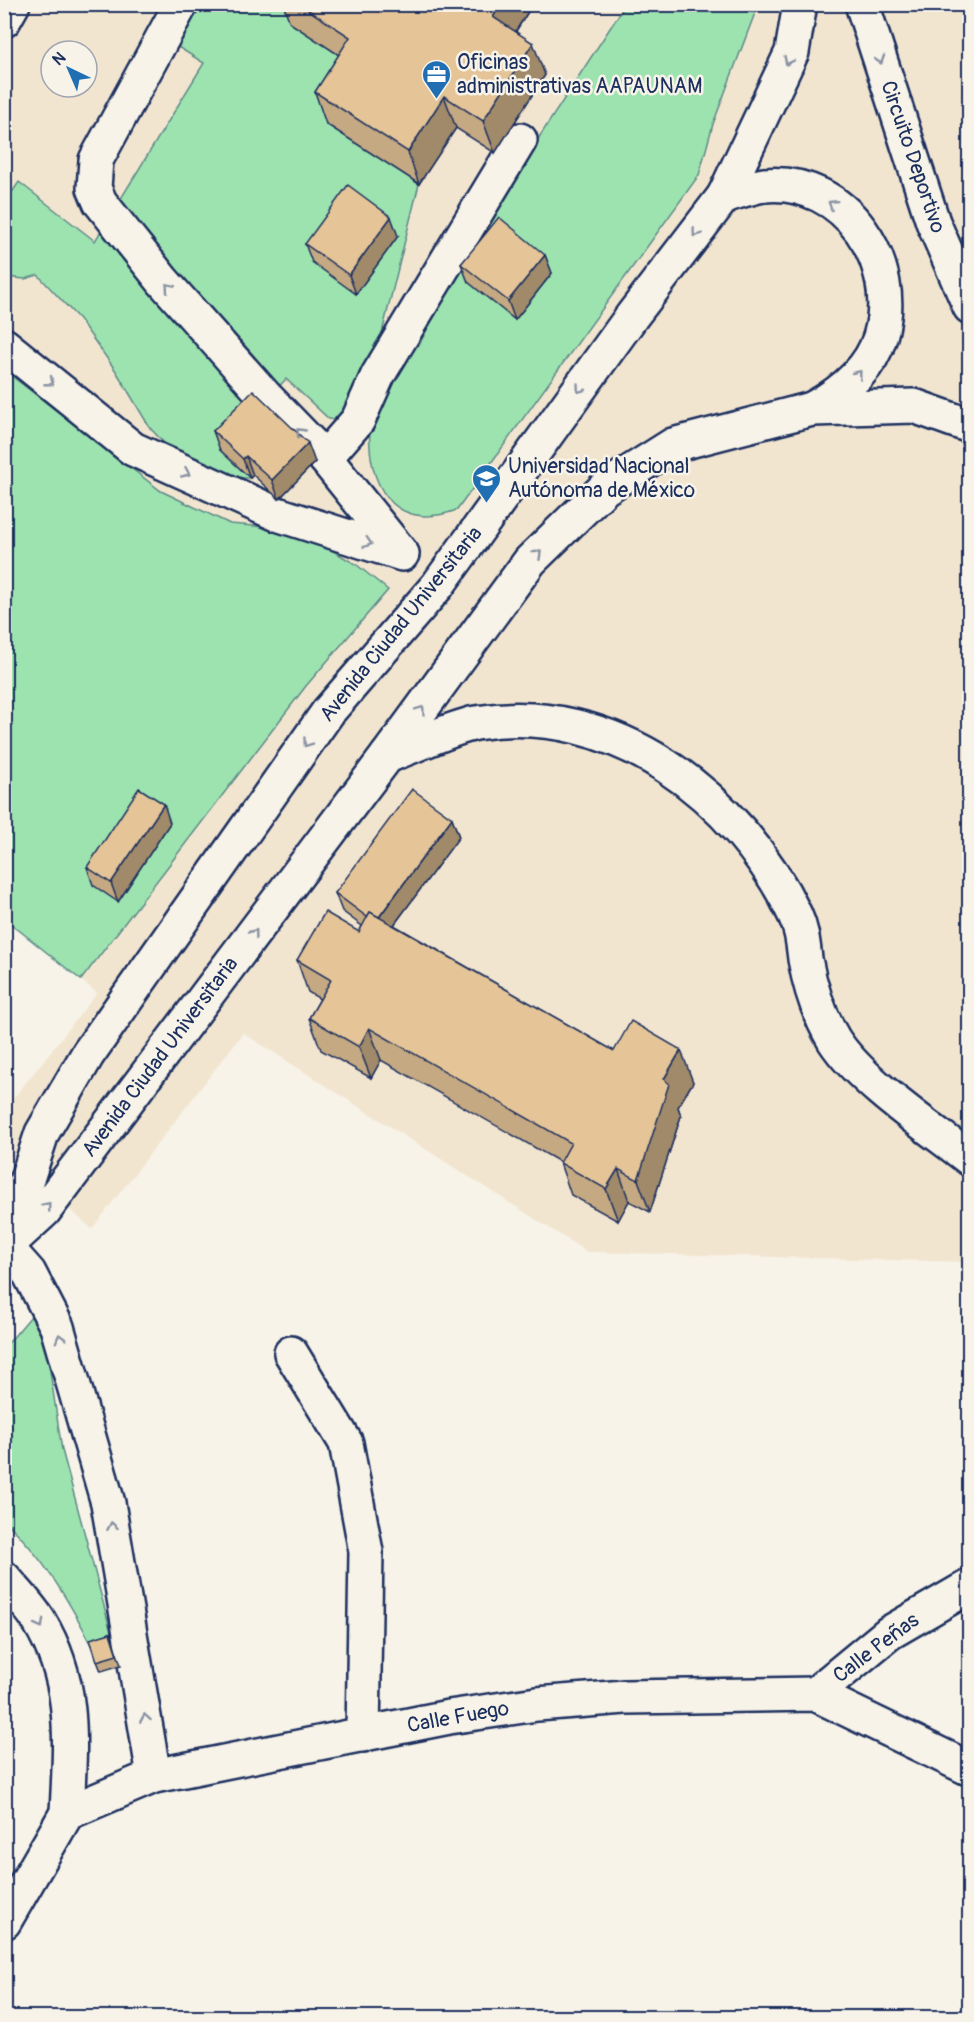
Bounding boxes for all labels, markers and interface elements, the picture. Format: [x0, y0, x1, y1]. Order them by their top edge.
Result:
north arrow [39, 39, 99, 99]
text: N [48, 48, 70, 70]
place label: Oficinas administrativas AAPAUNAM [457, 49, 702, 100]
one-way arrow [873, 54, 886, 65]
one-way arrow [783, 55, 795, 66]
office icon: Oficinas administrativas AAPAUNAM [420, 58, 452, 100]
street label: Circuito Deportivo [874, 77, 952, 237]
one-way arrow [828, 200, 838, 212]
one-way arrow [693, 226, 704, 237]
one-way arrow [165, 283, 176, 294]
one-way arrow [851, 369, 862, 380]
one-way arrow [43, 375, 54, 386]
one-way arrow [576, 382, 587, 393]
one-way arrow [296, 428, 307, 439]
place label: Universidad Nacional Autónoma de México [508, 453, 695, 504]
school or university icon: Universidad Nacional Autónoma de México [471, 462, 503, 504]
one-way arrow [180, 466, 191, 478]
street label: Avenida Ciudad Universitaria [314, 521, 488, 727]
one-way arrow [362, 536, 373, 548]
one-way arrow [530, 550, 541, 561]
one-way arrow [414, 705, 425, 716]
one-way arrow [303, 736, 314, 747]
one-way arrow [246, 929, 257, 940]
street label: Avenida Ciudad Universitaria [76, 951, 244, 1163]
one-way arrow [40, 1202, 51, 1213]
one-way arrow [55, 1333, 68, 1343]
one-way arrow [106, 1521, 118, 1530]
street label: Calle Peñas [828, 1607, 925, 1689]
one-way arrow [33, 1618, 44, 1629]
street label: Calle Fuego [405, 1695, 511, 1739]
one-way arrow [139, 1713, 151, 1723]

